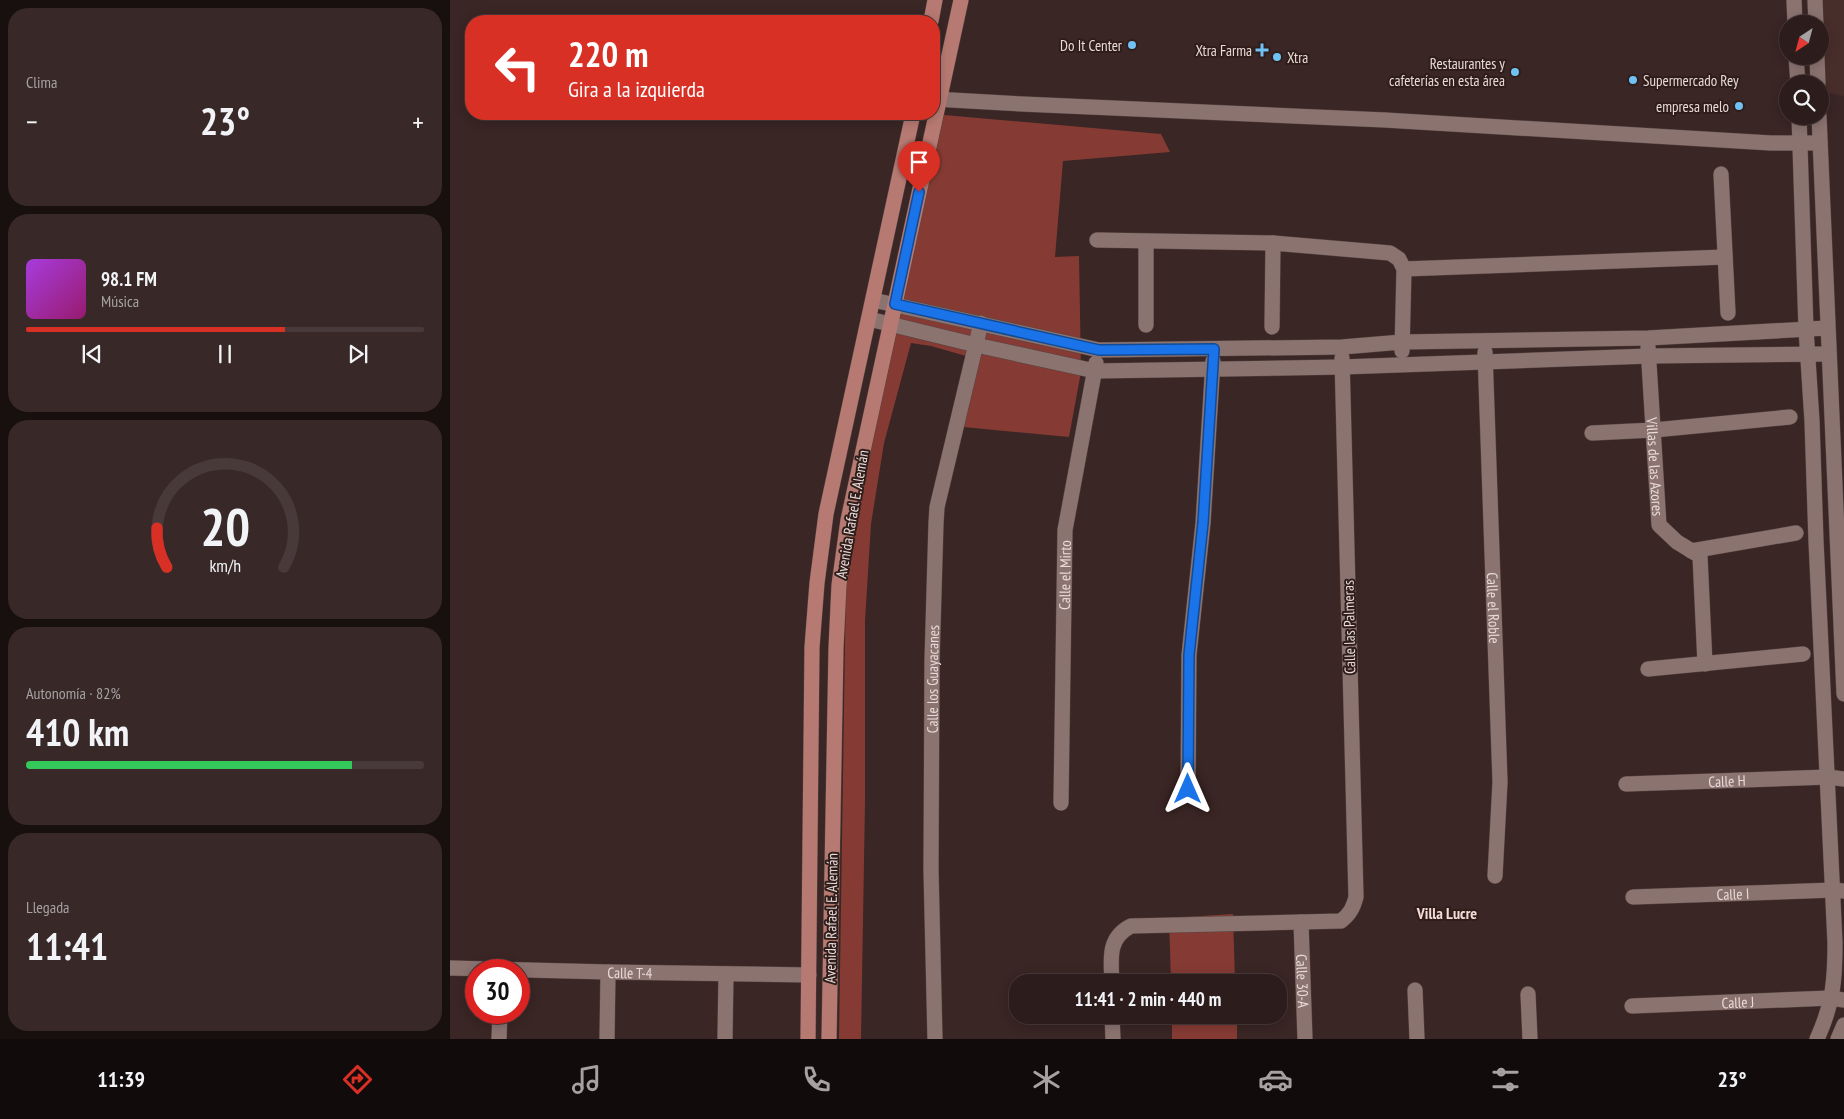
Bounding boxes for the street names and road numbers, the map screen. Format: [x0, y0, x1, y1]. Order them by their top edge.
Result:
street label: Villas de las Azores [1643, 416, 1668, 517]
street label: Avenida Rafael E. Alemán [831, 448, 873, 580]
street label: Calle el Mirto [1054, 540, 1074, 610]
street label: Calle el Roble [1483, 572, 1505, 644]
street label: Calle las Palmeras [1339, 580, 1359, 674]
street label: Calle los Guayacanes [922, 625, 943, 733]
street label: Calle H [1708, 770, 1746, 791]
street label: Avenida Rafael E. Alemán [820, 853, 842, 983]
street label: Calle I [1716, 883, 1750, 904]
street label: Calle 30-A [1293, 954, 1313, 1009]
street label: Calle T-4 [607, 962, 653, 982]
street label: Calle J [1721, 992, 1755, 1012]

